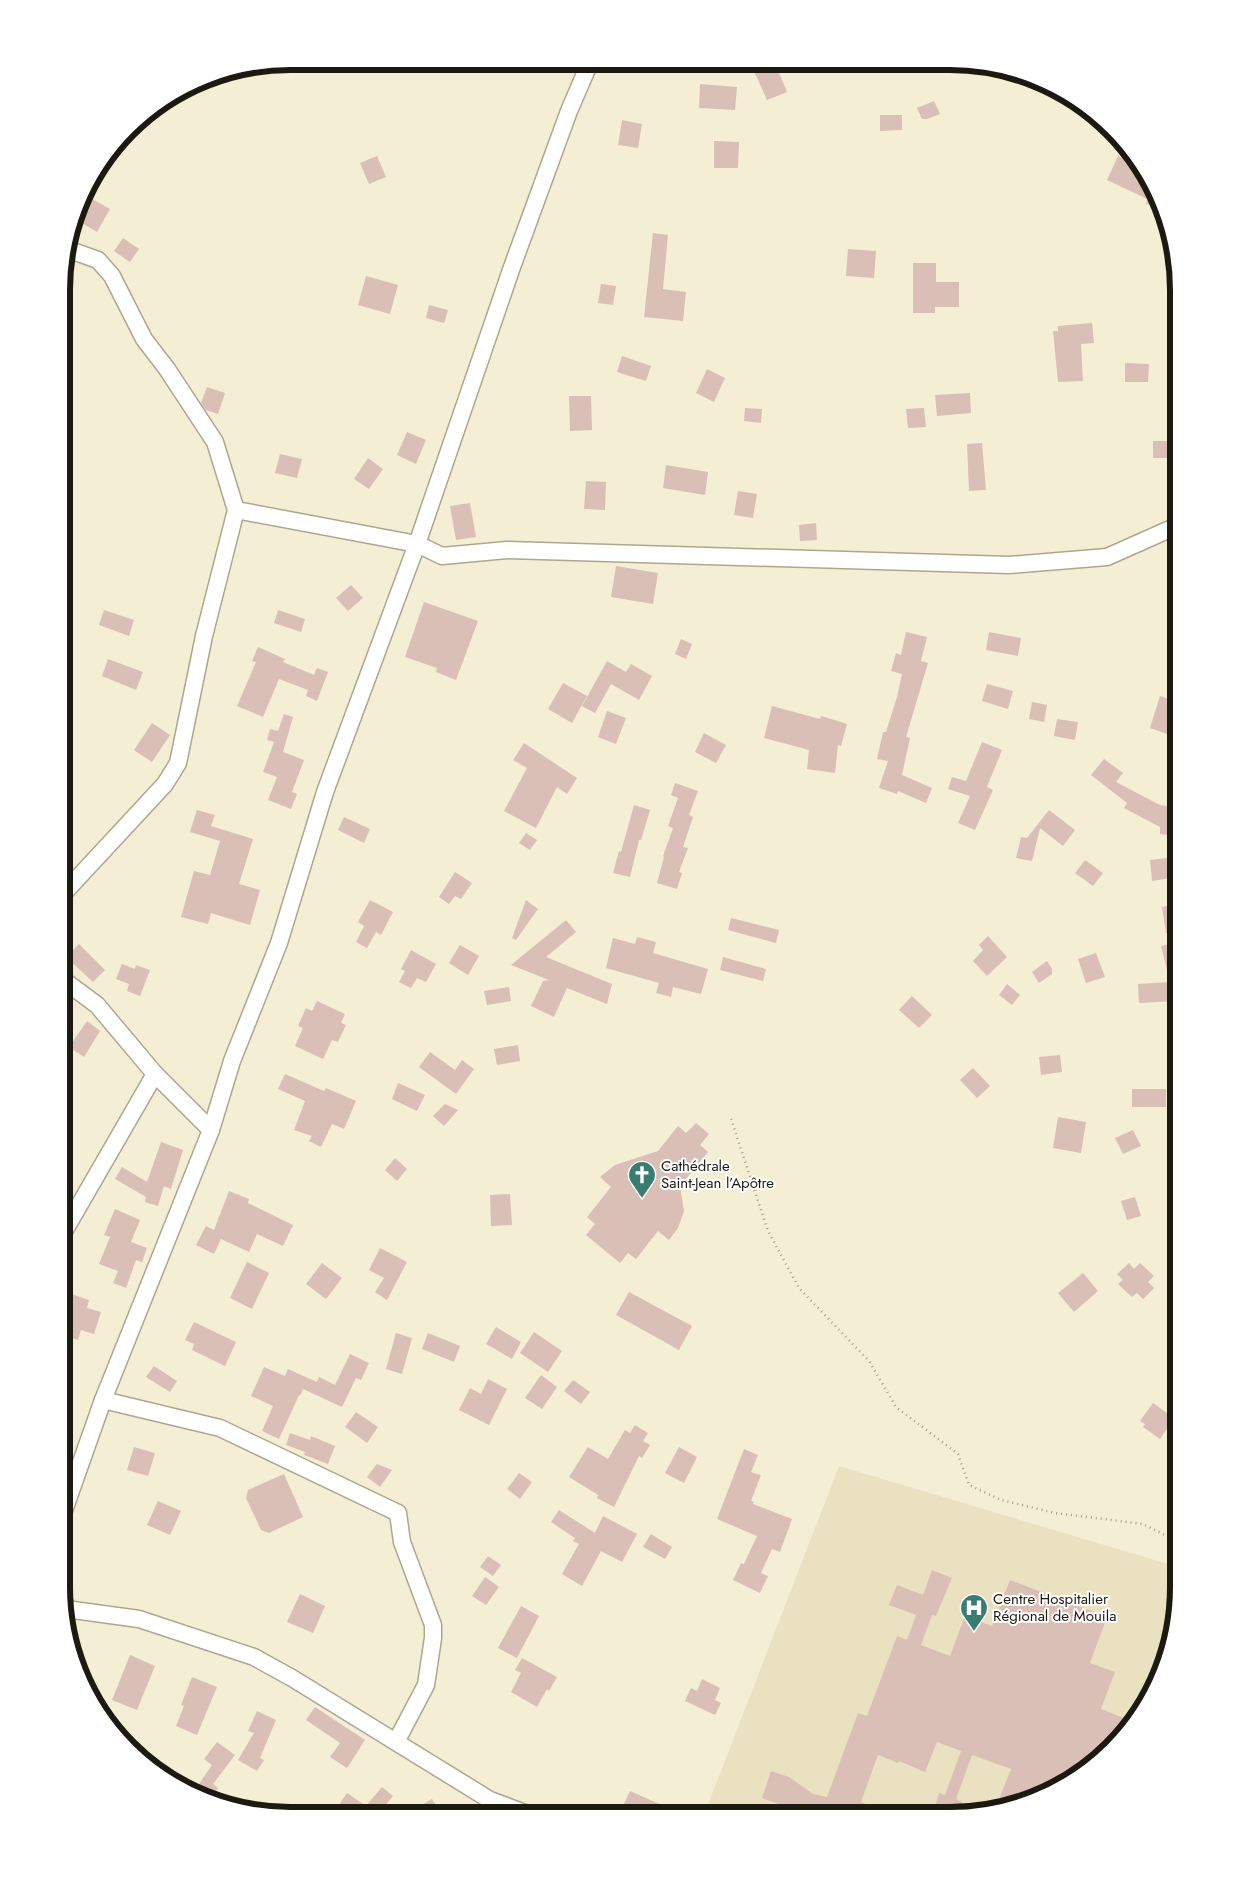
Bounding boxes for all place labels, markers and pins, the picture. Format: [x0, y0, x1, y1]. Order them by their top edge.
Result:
place label: Cathédrale Saint-Jean l’Apôtre [661, 1155, 774, 1194]
church icon: Cathédrale Saint-Jean l’Apôtre [627, 1160, 657, 1199]
place label: Centre Hospitalier Régional de Mouila [993, 1588, 1116, 1627]
hospital icon: Centre Hospitalier Régional de Mouila [959, 1593, 989, 1632]

